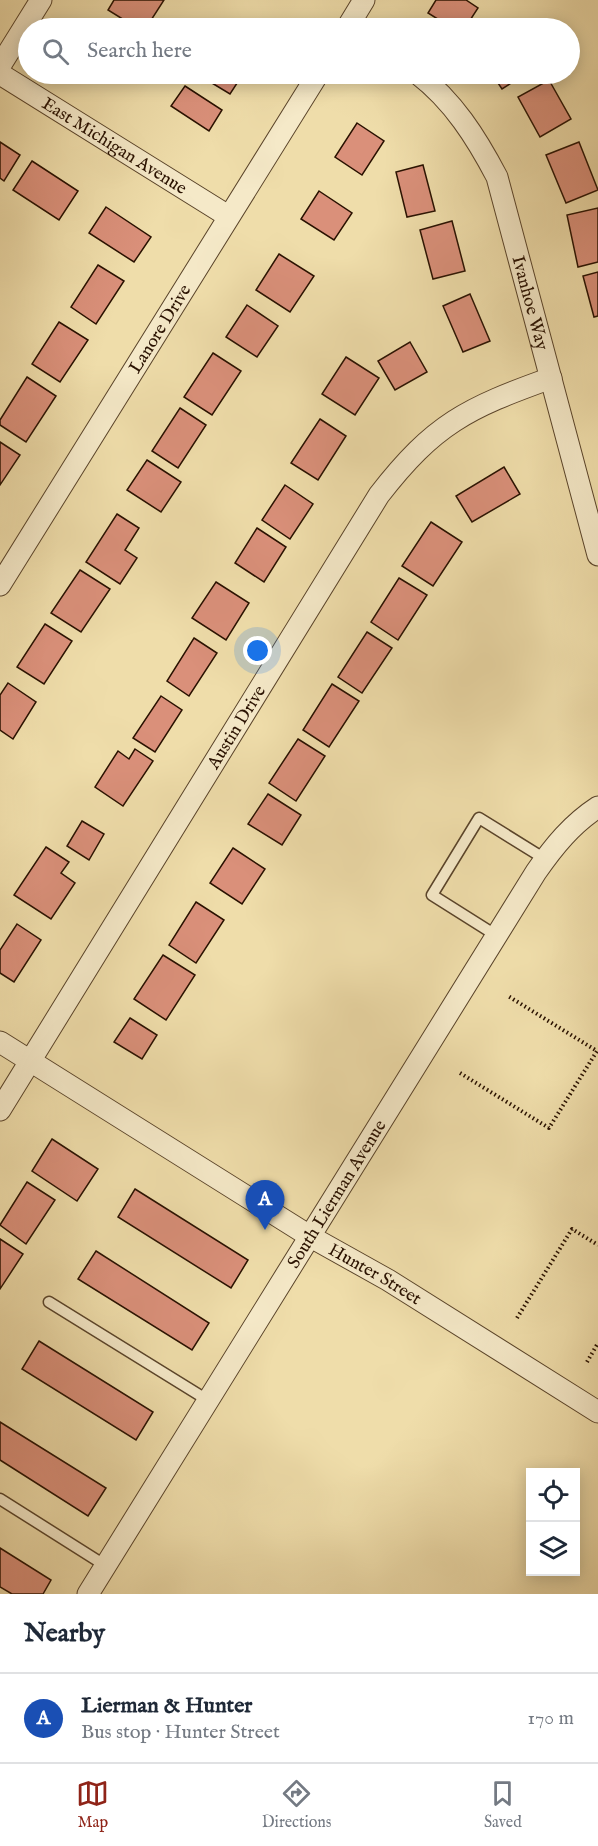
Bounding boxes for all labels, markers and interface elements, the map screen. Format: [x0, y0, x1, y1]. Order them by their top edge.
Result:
search box [18, 18, 580, 84]
icon: search [39, 35, 72, 68]
text: Search here [87, 37, 192, 65]
street label: East Michigan Avenue [37, 93, 191, 200]
street label: Ivanhoe Way [506, 254, 553, 353]
street label: Lanore Drive [124, 281, 197, 378]
your location [243, 636, 272, 665]
street label: Austin Drive [202, 681, 272, 775]
street label: South Lierman Avenue [283, 1116, 392, 1273]
pin: A [246, 1180, 284, 1230]
street label: Hunter Street [324, 1239, 425, 1311]
map controls [526, 1468, 580, 1576]
button: locate [526, 1468, 580, 1522]
button: layers [526, 1522, 580, 1576]
text: Nearby [24, 1617, 105, 1650]
text: Lierman & Hunter [81, 1692, 252, 1720]
text: A [37, 1706, 50, 1731]
text: 170 m [528, 1706, 574, 1731]
text: Bus stop · Hunter Street [81, 1720, 280, 1745]
tab: Map [76, 1777, 109, 1833]
tab: Directions [262, 1777, 331, 1833]
tab: Saved [484, 1777, 522, 1833]

